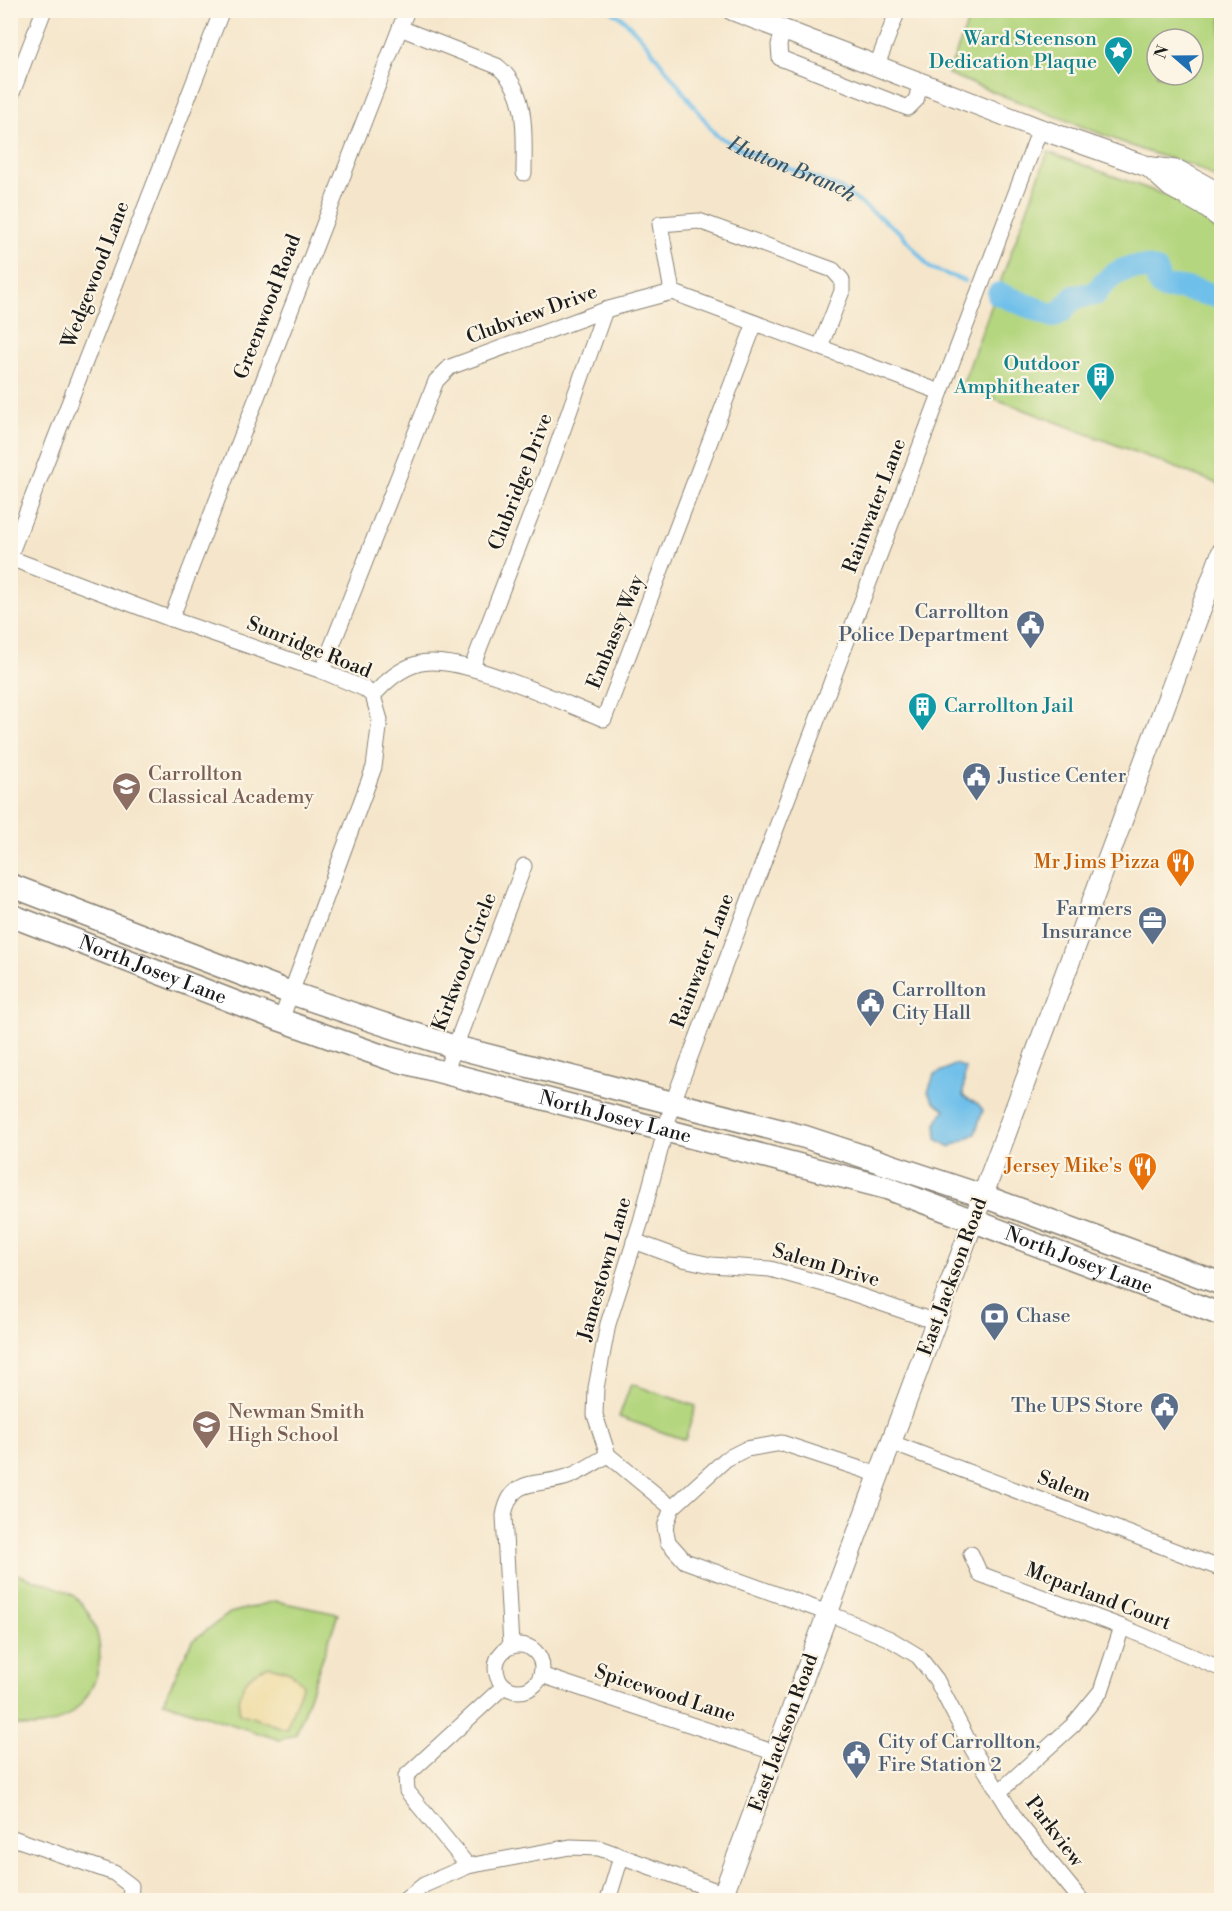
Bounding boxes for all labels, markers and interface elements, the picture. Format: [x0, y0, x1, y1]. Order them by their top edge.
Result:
place label: Ward Steenson Dedication Plaque [929, 27, 1097, 75]
north arrow [1145, 27, 1205, 87]
place icon: Ward Steenson Dedication Plaque [1102, 34, 1134, 76]
text: N [1150, 43, 1174, 62]
water label: Hutton Branch [722, 131, 861, 208]
street label: Wedgewood Lane [56, 198, 136, 353]
street label: Greenwood Road [229, 230, 307, 383]
street label: Clubview Drive [463, 280, 601, 350]
place label: Outdoor Amphitheater [953, 352, 1080, 400]
building icon: Outdoor Amphitheater [1085, 360, 1117, 402]
street label: Clubridge Drive [483, 410, 559, 554]
street label: Rainwater Lane [838, 435, 912, 577]
street label: Embassy Way [582, 571, 650, 693]
place label: Carrollton Police Department [838, 600, 1009, 648]
public building icon: Carrollton Police Department [1014, 608, 1046, 650]
street label: Sunridge Road [243, 612, 376, 685]
building icon: Carrollton Jail [907, 690, 939, 732]
place label: Carrollton Jail [944, 694, 1074, 719]
public building icon: Justice Center [961, 760, 993, 802]
place label: Carrollton Classical Academy [148, 762, 314, 810]
place label: Justice Center [997, 764, 1127, 789]
school or university icon: Carrollton Classical Academy [111, 770, 143, 812]
restaurant icon: Mr Jims Pizza [1165, 846, 1197, 888]
place label: Mr Jims Pizza [1034, 850, 1161, 875]
street label: Kirkwood Circle [427, 889, 503, 1035]
street label: Rainwater Lane [666, 890, 740, 1032]
place label: Farmers Insurance [1042, 897, 1132, 945]
office icon: Farmers Insurance [1137, 904, 1169, 946]
street label: North Josey Lane [75, 930, 230, 1010]
place label: Carrollton City Hall [892, 978, 986, 1026]
public building icon: Carrollton City Hall [855, 986, 887, 1028]
street label: North Josey Lane [536, 1085, 694, 1149]
restaurant icon: Jersey Mike's [1127, 1150, 1159, 1192]
place label: Jersey Mike's [1003, 1154, 1122, 1179]
street label: Jamestown Lane [572, 1194, 637, 1345]
street label: East Jackson Road [913, 1194, 993, 1359]
street label: North Josey Lane [1001, 1221, 1156, 1300]
street label: Salem Drive [770, 1239, 882, 1293]
bank icon: Chase [979, 1300, 1011, 1342]
place label: Chase [1016, 1304, 1071, 1329]
public building icon: The UPS Store [1148, 1390, 1180, 1432]
place label: The UPS Store [1011, 1394, 1143, 1419]
place label: Newman Smith High School [228, 1400, 365, 1448]
school or university icon: Newman Smith High School [191, 1408, 223, 1450]
street label: Salem [1034, 1465, 1095, 1509]
street label: Mcparland Court [1022, 1558, 1174, 1636]
street label: East Jackson Road [744, 1650, 824, 1815]
street label: Spicewood Lane [591, 1659, 739, 1729]
place label: City of Carrollton, Fire Station 2 [878, 1730, 1040, 1778]
public building icon: City of Carrollton, Fire Station 2 [841, 1738, 873, 1780]
street label: Parkview [1019, 1792, 1089, 1873]

